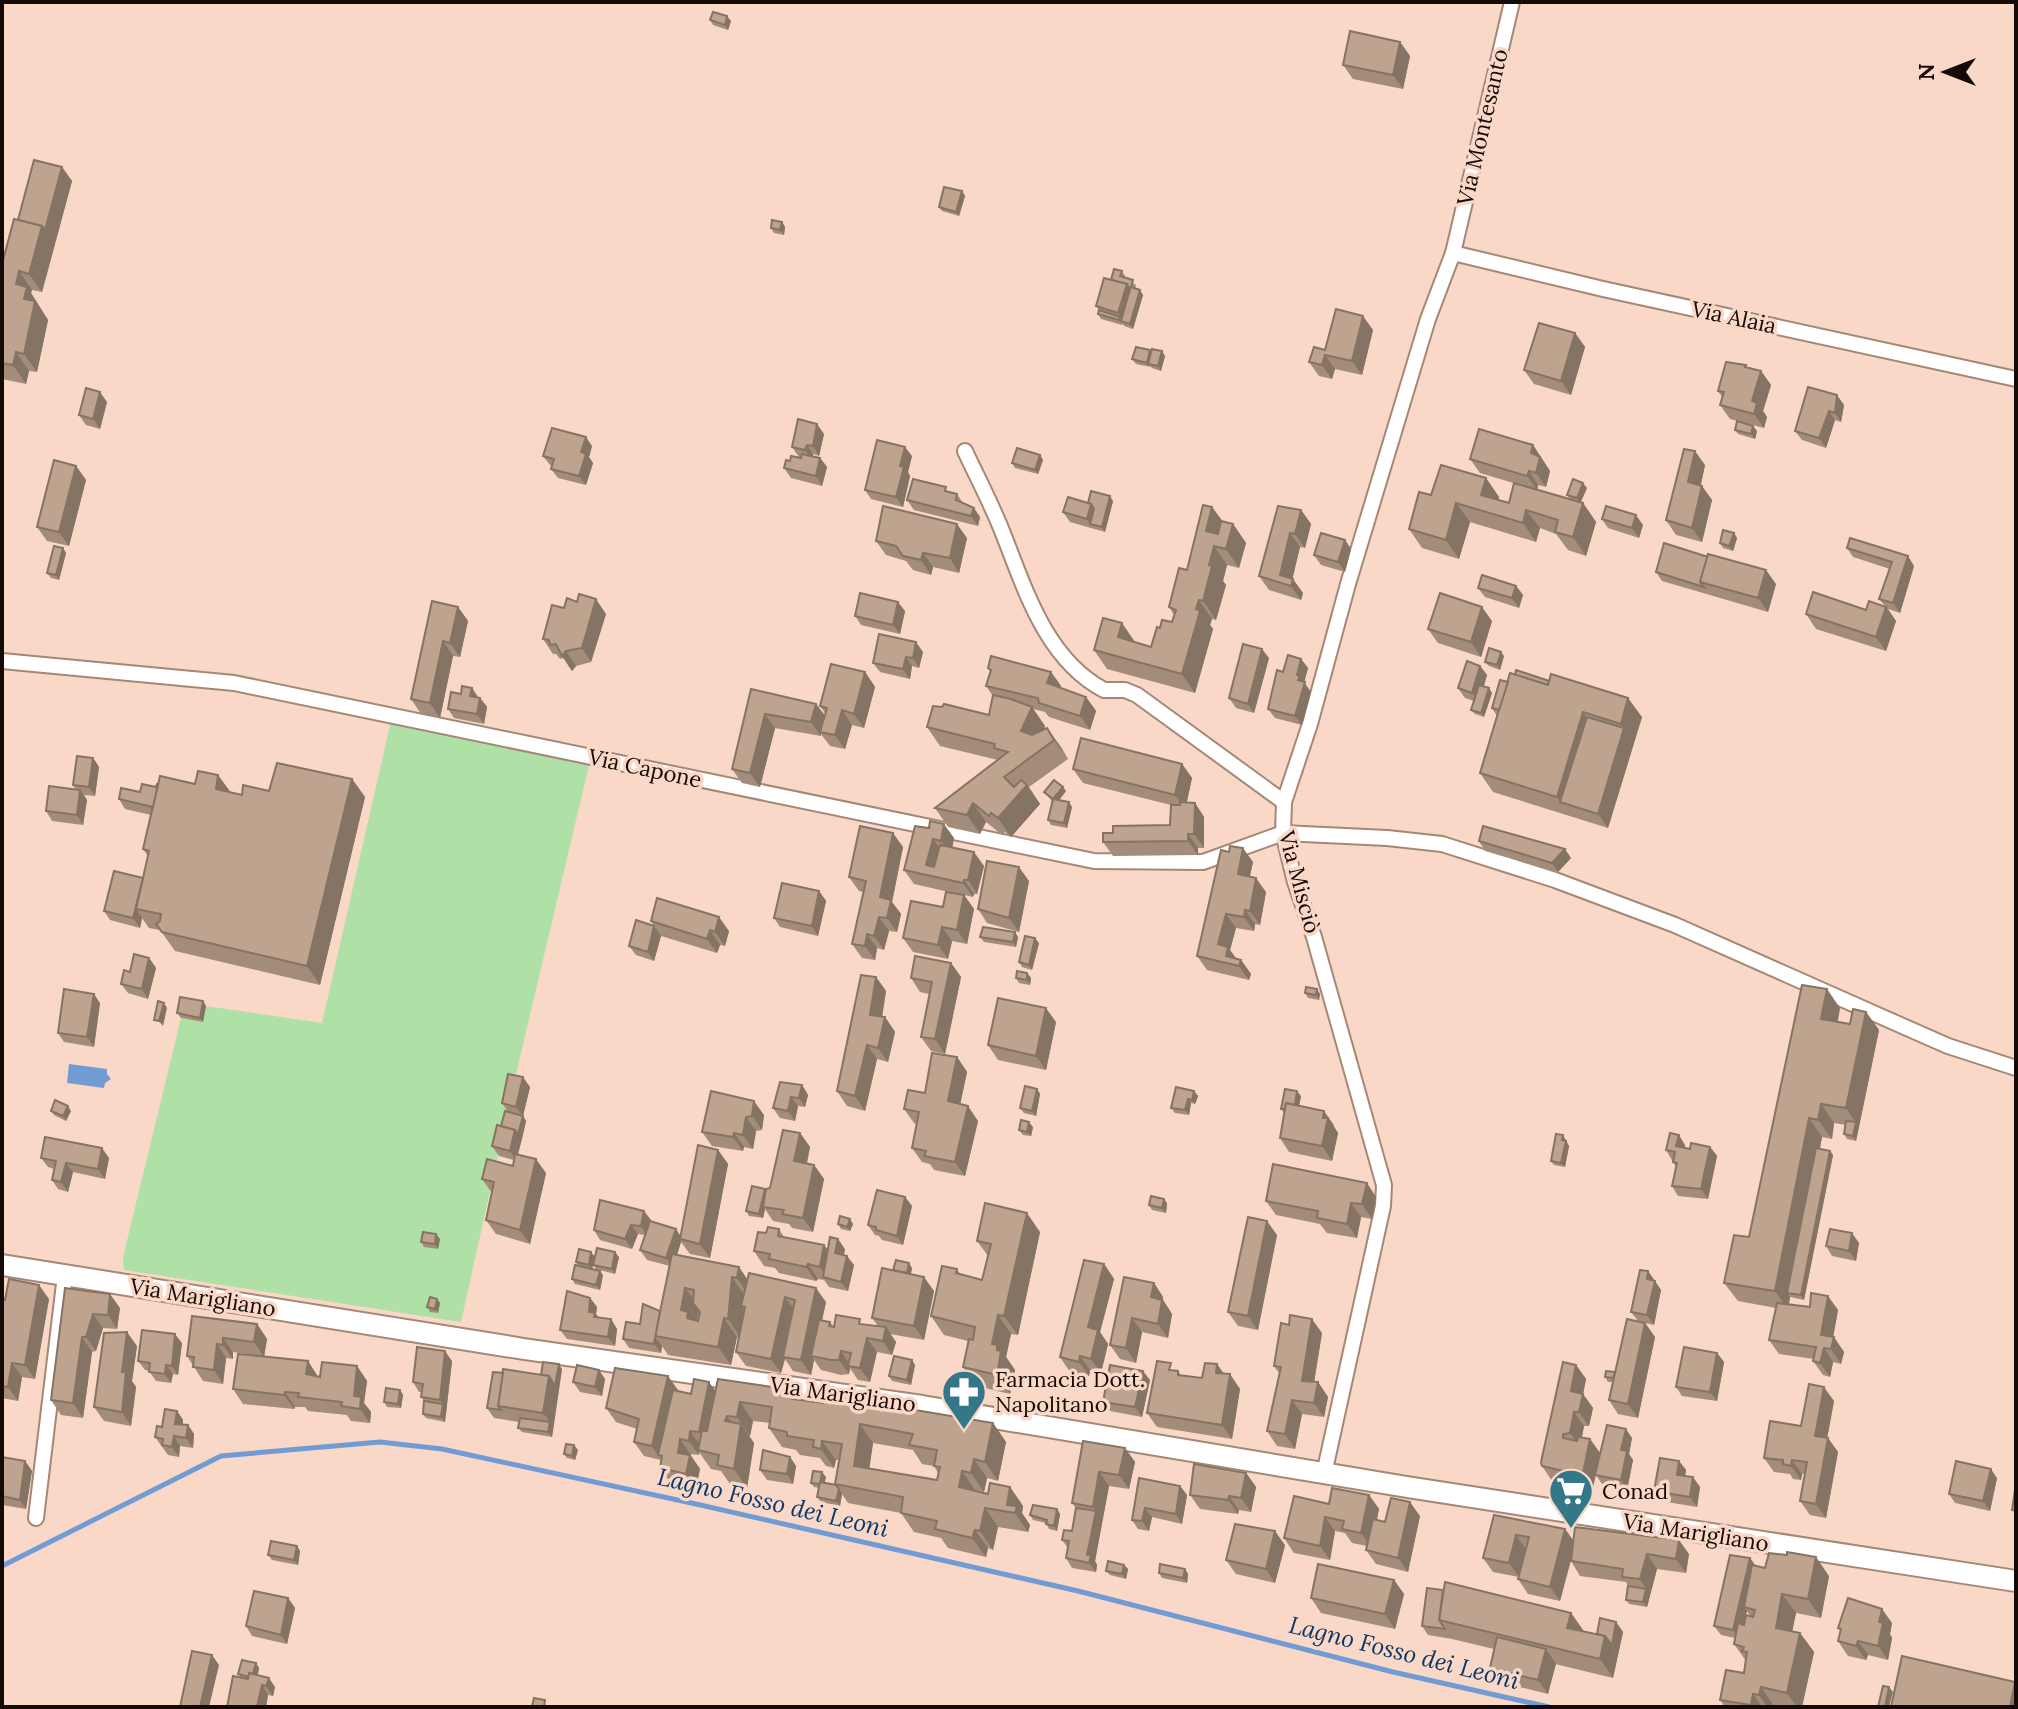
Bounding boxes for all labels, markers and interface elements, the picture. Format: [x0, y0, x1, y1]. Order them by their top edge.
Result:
north arrow [1906, 32, 1986, 112]
street label: Via Montesanto [1450, 46, 1514, 209]
text: N [1912, 63, 1940, 81]
street label: Via Alaia [1688, 294, 1779, 340]
street label: Via Capone [585, 742, 704, 794]
street label: Via Misciò [1273, 827, 1327, 936]
street label: Via Marigliano [127, 1272, 278, 1322]
place label: Farmacia Dott. Napolitano [995, 1365, 1145, 1418]
pharmacy icon: Farmacia Dott. Napolitano [940, 1368, 988, 1431]
street label: Via Marigliano [767, 1370, 918, 1418]
water label: Lagno Fosso dei Leoni [654, 1461, 892, 1544]
supermarket icon: Conad [1547, 1467, 1595, 1530]
place label: Conad [1602, 1477, 1668, 1505]
street label: Via Marigliano [1620, 1507, 1771, 1557]
water label: Lagno Fosso dei Leoni [1286, 1609, 1523, 1696]

